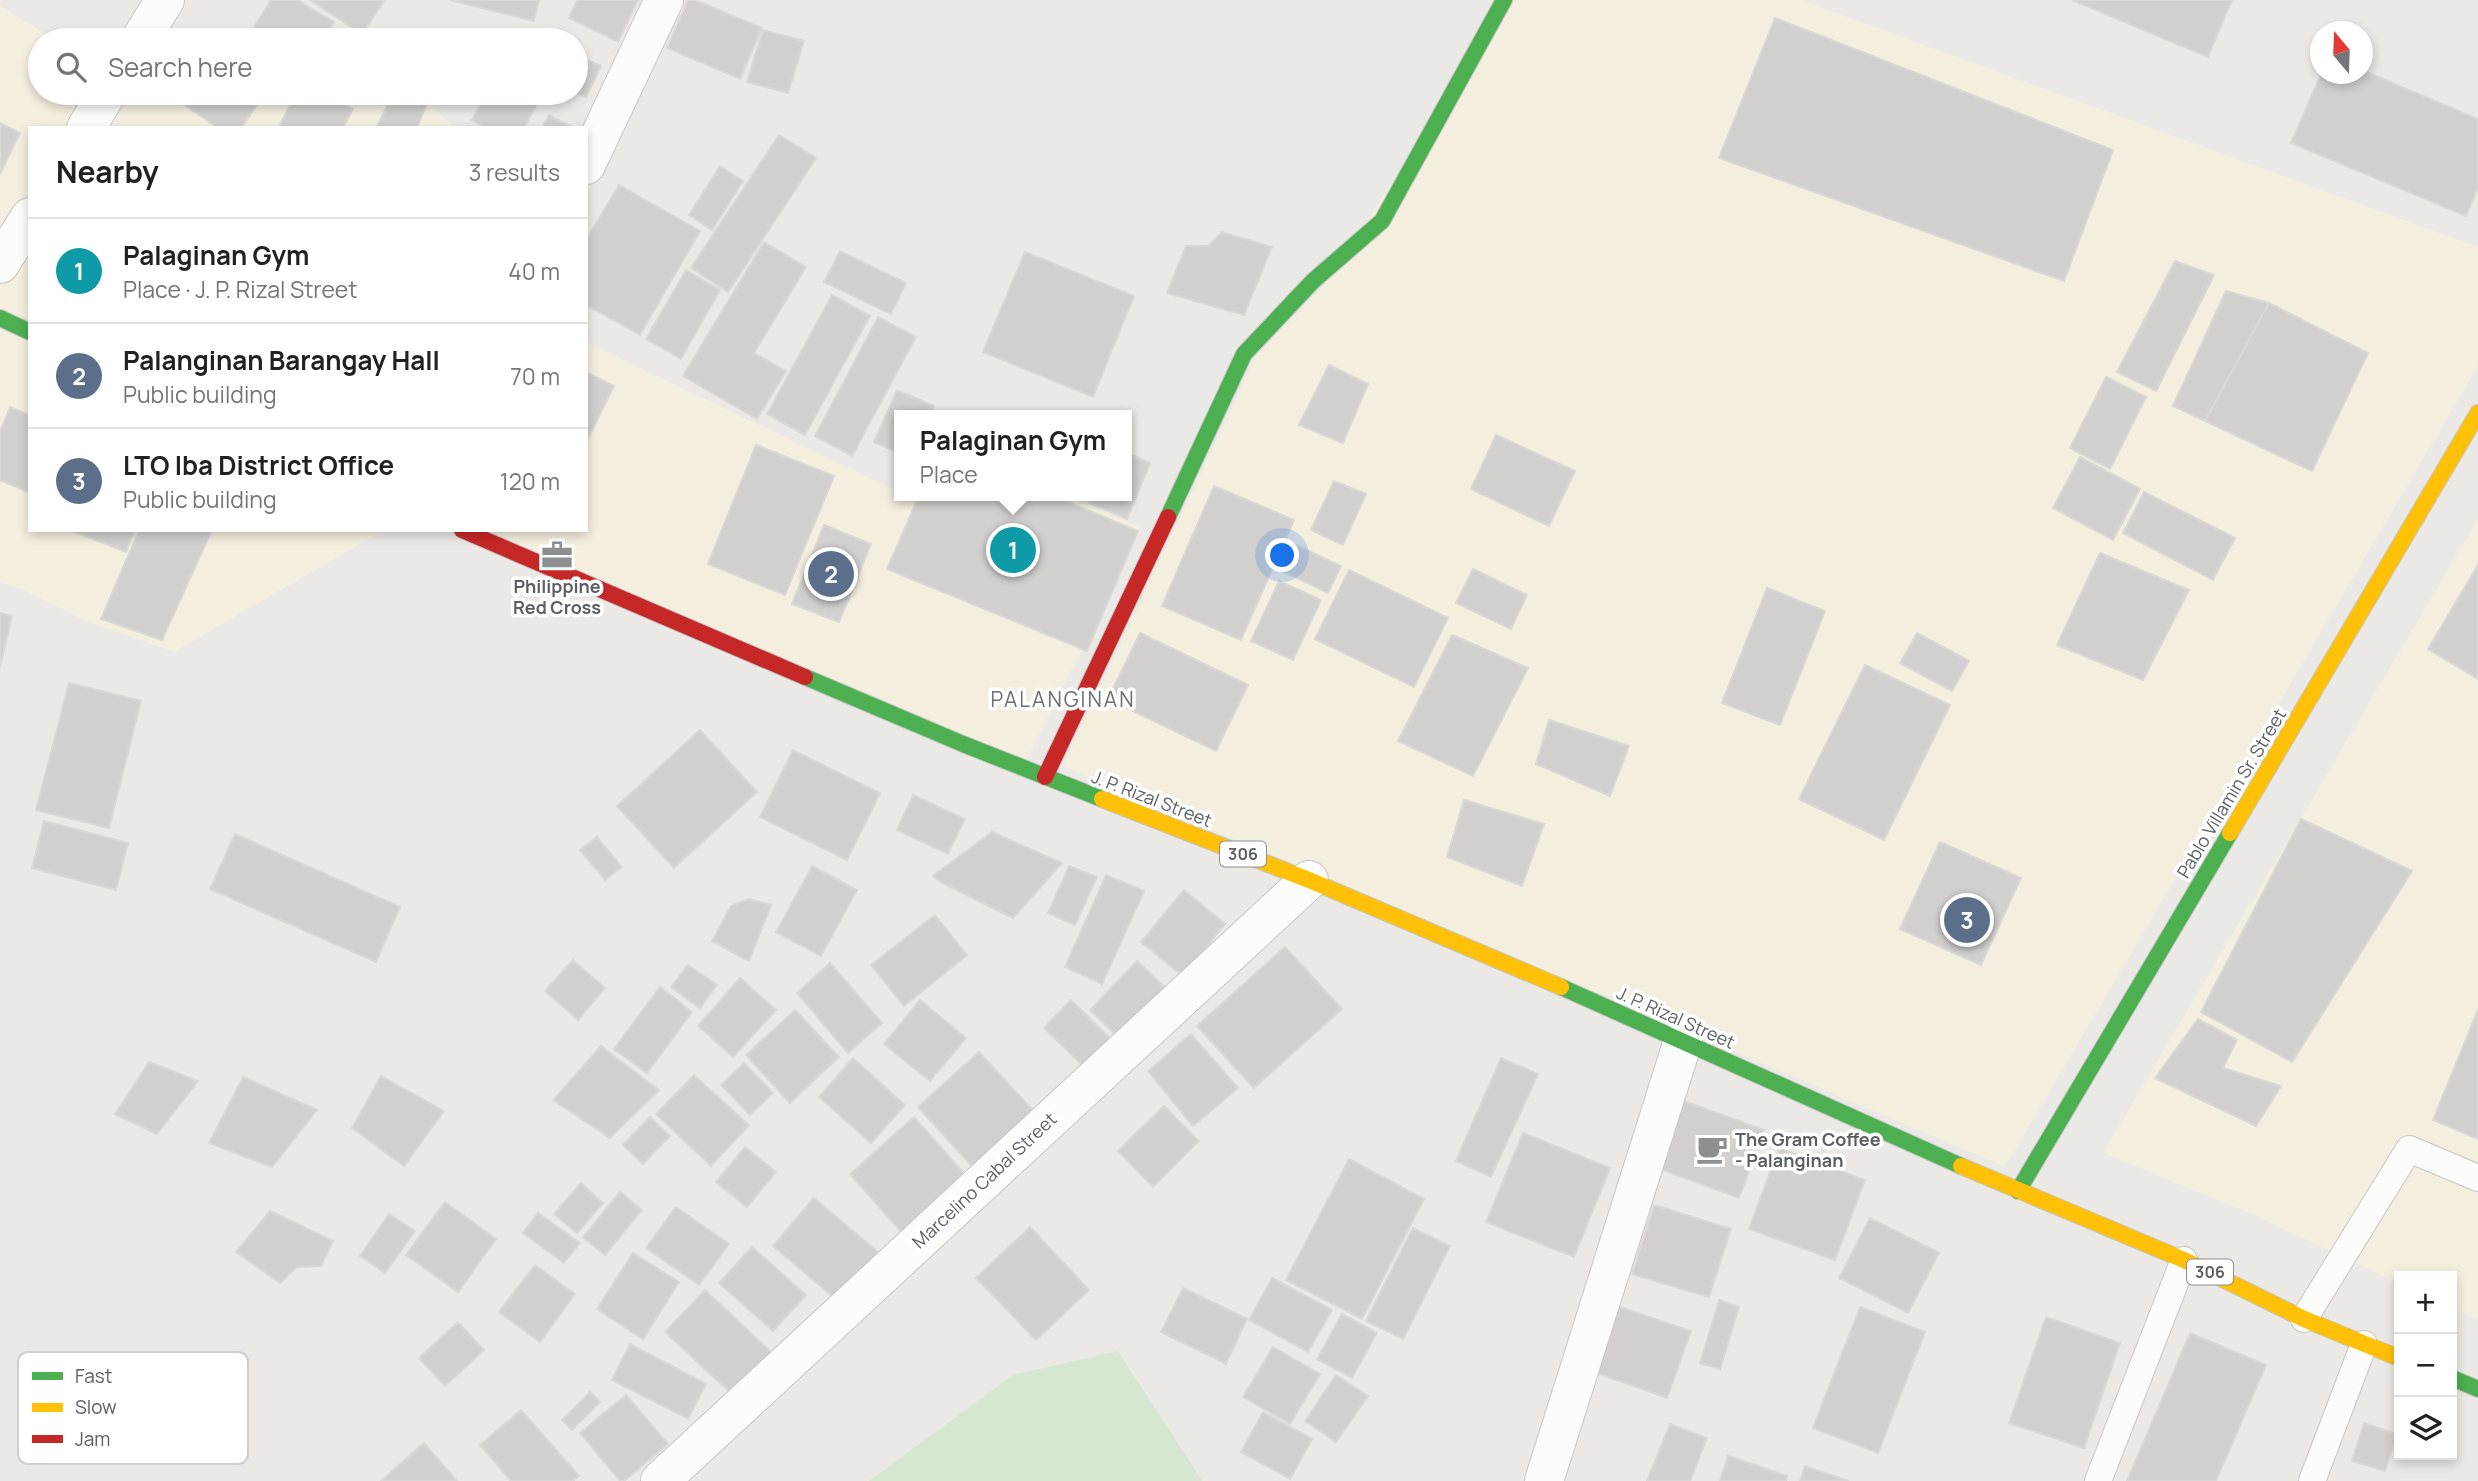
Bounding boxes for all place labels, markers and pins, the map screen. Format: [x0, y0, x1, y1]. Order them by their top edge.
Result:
pin: 1 [990, 524, 1036, 576]
office icon: Philippine Red Cross [540, 538, 574, 572]
pin: 2 [808, 548, 854, 600]
place label: Philippine Red Cross [513, 574, 601, 619]
pin: 3 [1944, 894, 1990, 946]
place label: The Gram Coffee - Palanginan [1735, 1127, 1881, 1172]
cafe icon: The Gram Coffee - Palanginan [1695, 1132, 1729, 1166]

